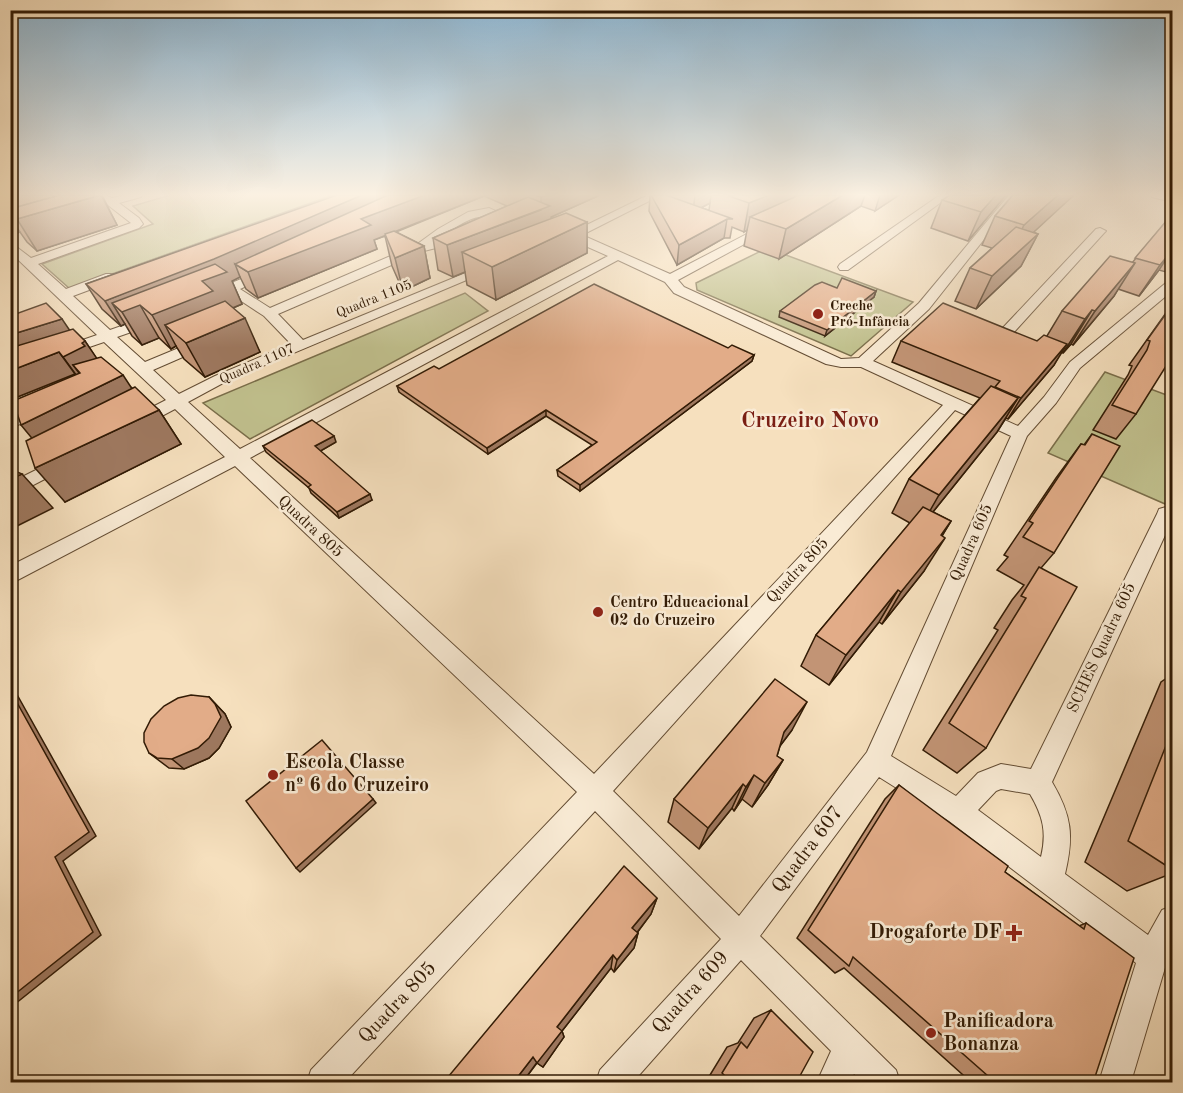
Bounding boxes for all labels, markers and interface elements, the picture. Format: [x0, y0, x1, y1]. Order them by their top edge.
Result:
street label: Quadra 1105 [334, 277, 414, 321]
place label: Creche Pró-Infância [830, 299, 910, 329]
marker: Creche Pró-Infância [811, 307, 825, 321]
street label: Quadra 1107 [217, 341, 297, 387]
district label: Cruzeiro Novo [741, 410, 879, 432]
street label: Quadra 805 [274, 493, 346, 561]
street label: Quadra 605 [948, 502, 996, 584]
street label: Quadra 805 [764, 535, 832, 607]
street label: SCHES Quadra 605 [1065, 581, 1139, 715]
place label: Centro Educacional 02 do Cruzeiro [610, 595, 749, 629]
marker: Centro Educacional 02 do Cruzeiro [591, 605, 605, 619]
place label: Escola Classe nº 6 do Cruzeiro [285, 753, 429, 796]
marker: Escola Classe nº 6 do Cruzeiro [266, 768, 280, 782]
street label: Quadra 607 [769, 803, 847, 897]
place label: Drogaforte DF [869, 923, 1002, 943]
marker: Drogaforte DF [1007, 926, 1021, 940]
street label: Quadra 609 [649, 948, 733, 1038]
street label: Quadra 805 [355, 958, 441, 1048]
place label: Panificadora Bonanza [943, 1012, 1054, 1055]
marker: Panificadora Bonanza [924, 1026, 938, 1040]

